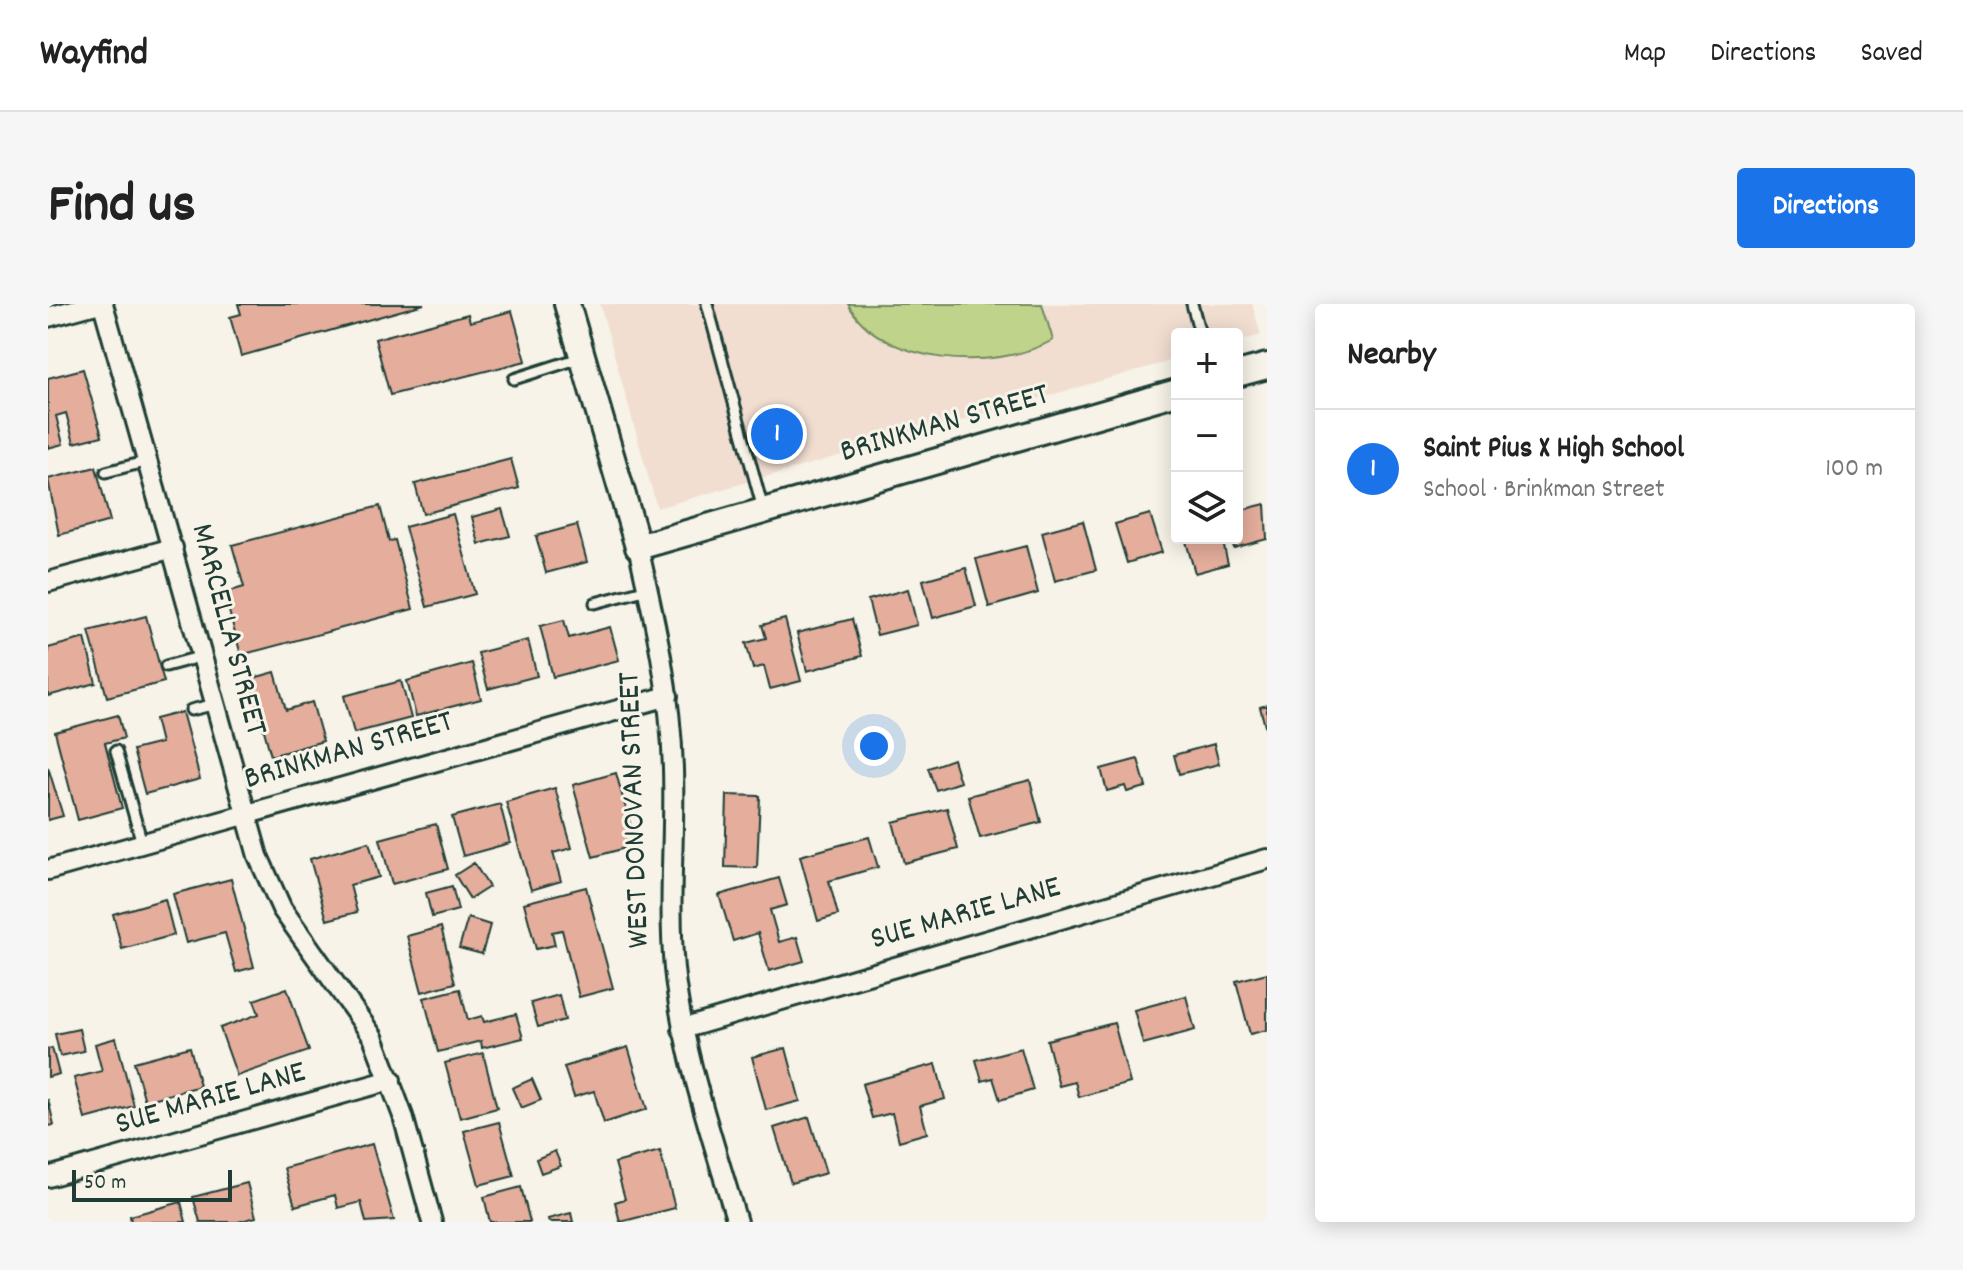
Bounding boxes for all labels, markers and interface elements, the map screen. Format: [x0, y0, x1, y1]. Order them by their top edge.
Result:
text: Wayfind [40, 28, 148, 83]
text: Map [1624, 35, 1666, 75]
text: Directions [1710, 35, 1816, 75]
text: Saved [1860, 35, 1923, 75]
text: Find us [48, 168, 196, 248]
button: Directions [1737, 168, 1915, 248]
map controls [1171, 328, 1243, 544]
button: + [1171, 328, 1243, 400]
text: Nearby [1347, 332, 1436, 381]
street label: BRINKMAN STREET [835, 373, 1055, 477]
button: − [1171, 400, 1243, 472]
pin: 1 [751, 404, 803, 464]
text: Saint Pius X High School [1423, 429, 1684, 472]
text: 1 [1370, 451, 1376, 488]
text: 100 m [1825, 451, 1883, 488]
button: layers [1171, 472, 1243, 544]
text: School · Brinkman Street [1423, 472, 1665, 509]
street label: MARCELLA STREET [177, 519, 277, 741]
street label: WEST DONOVAN STREET [608, 671, 664, 949]
street label: BRINKMAN STREET [239, 700, 459, 804]
your location [854, 726, 894, 766]
street label: SUE MARIE LANE [866, 866, 1067, 964]
street label: SUE MARIE LANE [111, 1051, 312, 1149]
scale bar [72, 1166, 232, 1202]
text: 50 m [84, 1168, 126, 1199]

